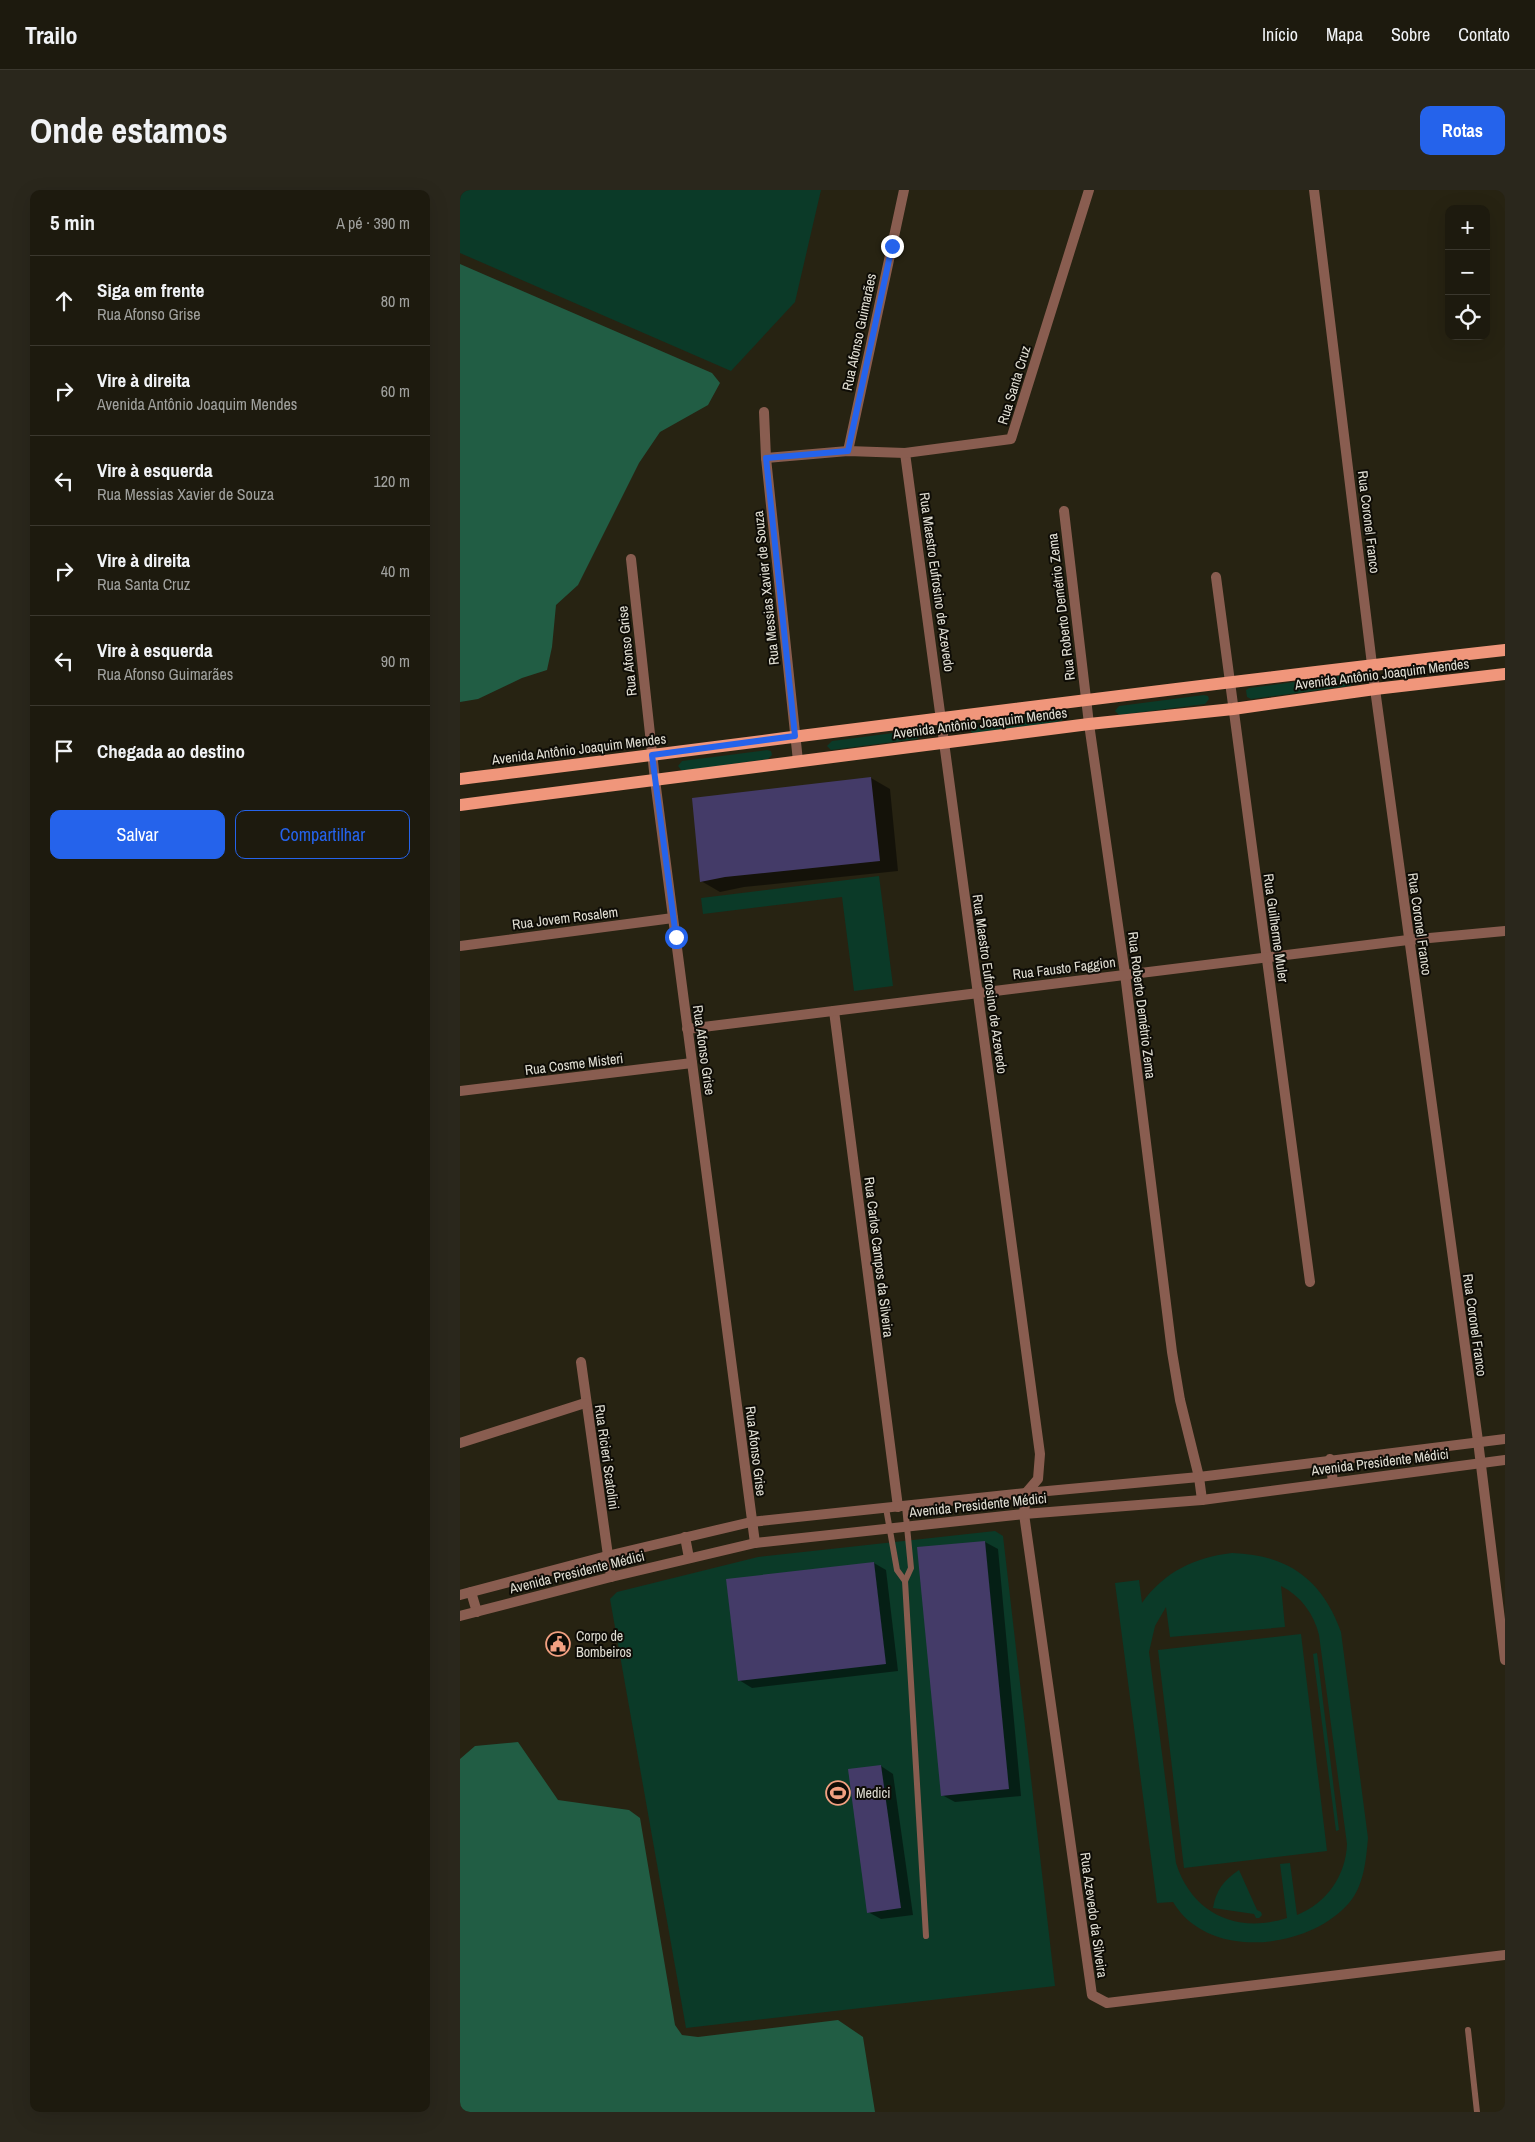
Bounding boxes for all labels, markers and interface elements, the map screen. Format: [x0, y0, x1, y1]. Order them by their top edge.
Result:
text: Trailo [25, 19, 78, 51]
text: Início [1262, 22, 1298, 47]
text: Mapa [1326, 22, 1363, 47]
text: Sobre [1391, 22, 1430, 47]
text: Contato [1458, 22, 1510, 47]
button: Rotas [1420, 106, 1505, 155]
text: Onde estamos [30, 107, 228, 154]
map controls [1445, 205, 1490, 340]
button: + [1445, 205, 1490, 250]
text: 5 min [50, 208, 95, 237]
text: A pé · 390 m [336, 212, 410, 234]
route end [881, 235, 904, 258]
button: − [1445, 250, 1490, 295]
street label: Rua Afonso Guimarães [838, 272, 880, 392]
text: Siga em frente [97, 277, 204, 303]
icon: ahead [50, 287, 78, 315]
text: 80 m [381, 290, 410, 312]
button: locate [1445, 295, 1490, 340]
text: Rua Afonso Grise [97, 303, 201, 325]
street label: Rua Santa Cruz [993, 343, 1035, 427]
text: Vire à direita [97, 367, 190, 393]
icon: right [50, 377, 78, 405]
text: 60 m [381, 380, 410, 402]
text: Avenida Antônio Joaquim Mendes [97, 393, 297, 415]
text: Vire à esquerda [97, 457, 213, 483]
icon: left [50, 467, 78, 495]
text: 120 m [374, 470, 410, 492]
street label: Rua Coronel Franco [1354, 470, 1384, 574]
text: Rua Messias Xavier de Souza [97, 483, 274, 505]
street label: Rua Maestro Eufrosino de Azevedo [915, 491, 959, 673]
street label: Rua Messias Xavier de Souza [749, 509, 783, 666]
street label: Rua Roberto Demétrio Zema [1043, 532, 1079, 682]
text: Vire à direita [97, 547, 190, 573]
icon: right [50, 557, 78, 585]
text: 40 m [381, 560, 410, 582]
text: Rua Santa Cruz [97, 573, 190, 595]
street label: Rua Afonso Grise [613, 605, 641, 697]
text: Vire à esquerda [97, 637, 213, 663]
icon: left [50, 647, 78, 675]
text: 90 m [381, 650, 410, 672]
street label: Avenida Antônio Joaquim Mendes [1293, 654, 1470, 694]
text: Rua Afonso Guimarães [97, 663, 233, 685]
street label: Avenida Antônio Joaquim Mendes [891, 703, 1068, 743]
street label: Avenida Antônio Joaquim Mendes [490, 729, 667, 769]
icon: arrive [50, 737, 78, 765]
text: Chegada ao destino [97, 738, 245, 764]
button: Salvar [50, 810, 225, 859]
button: Compartilhar [235, 810, 410, 859]
street label: Rua Guilherme Muler [1259, 872, 1293, 984]
street label: Rua Coronel Franco [1404, 872, 1436, 976]
street label: Rua Maestro Eufrosino de Azevedo [968, 893, 1012, 1075]
street label: Rua Jovem Rosalem [511, 903, 619, 933]
route start [665, 926, 688, 949]
street label: Rua Roberto Demétrio Zema [1124, 930, 1160, 1080]
street label: Rua Fausto Faggion [1012, 953, 1116, 983]
street label: Rua Afonso Grise [689, 1004, 719, 1096]
street label: Rua Cosme Misteri [524, 1049, 624, 1079]
street label: Rua Carlos Campos da Silveira [860, 1176, 898, 1339]
street label: Rua Coronel Franco [1459, 1273, 1491, 1377]
street label: Rua Ricieri Scatolini [591, 1403, 623, 1511]
street label: Rua Afonso Grise [742, 1405, 770, 1497]
street label: Avenida Presidente Médici [1309, 1445, 1450, 1479]
street label: Avenida Presidente Médici [907, 1489, 1048, 1521]
street label: Avenida Presidente Médici [507, 1547, 646, 1598]
place label: Corpo de Bombeiros [576, 1627, 632, 1661]
public building icon: Corpo de Bombeiros [545, 1631, 571, 1657]
sports icon: Medici [825, 1780, 851, 1806]
place label: Medici [856, 1784, 890, 1802]
street label: Rua Azevedo da Silveira [1076, 1851, 1112, 1979]

